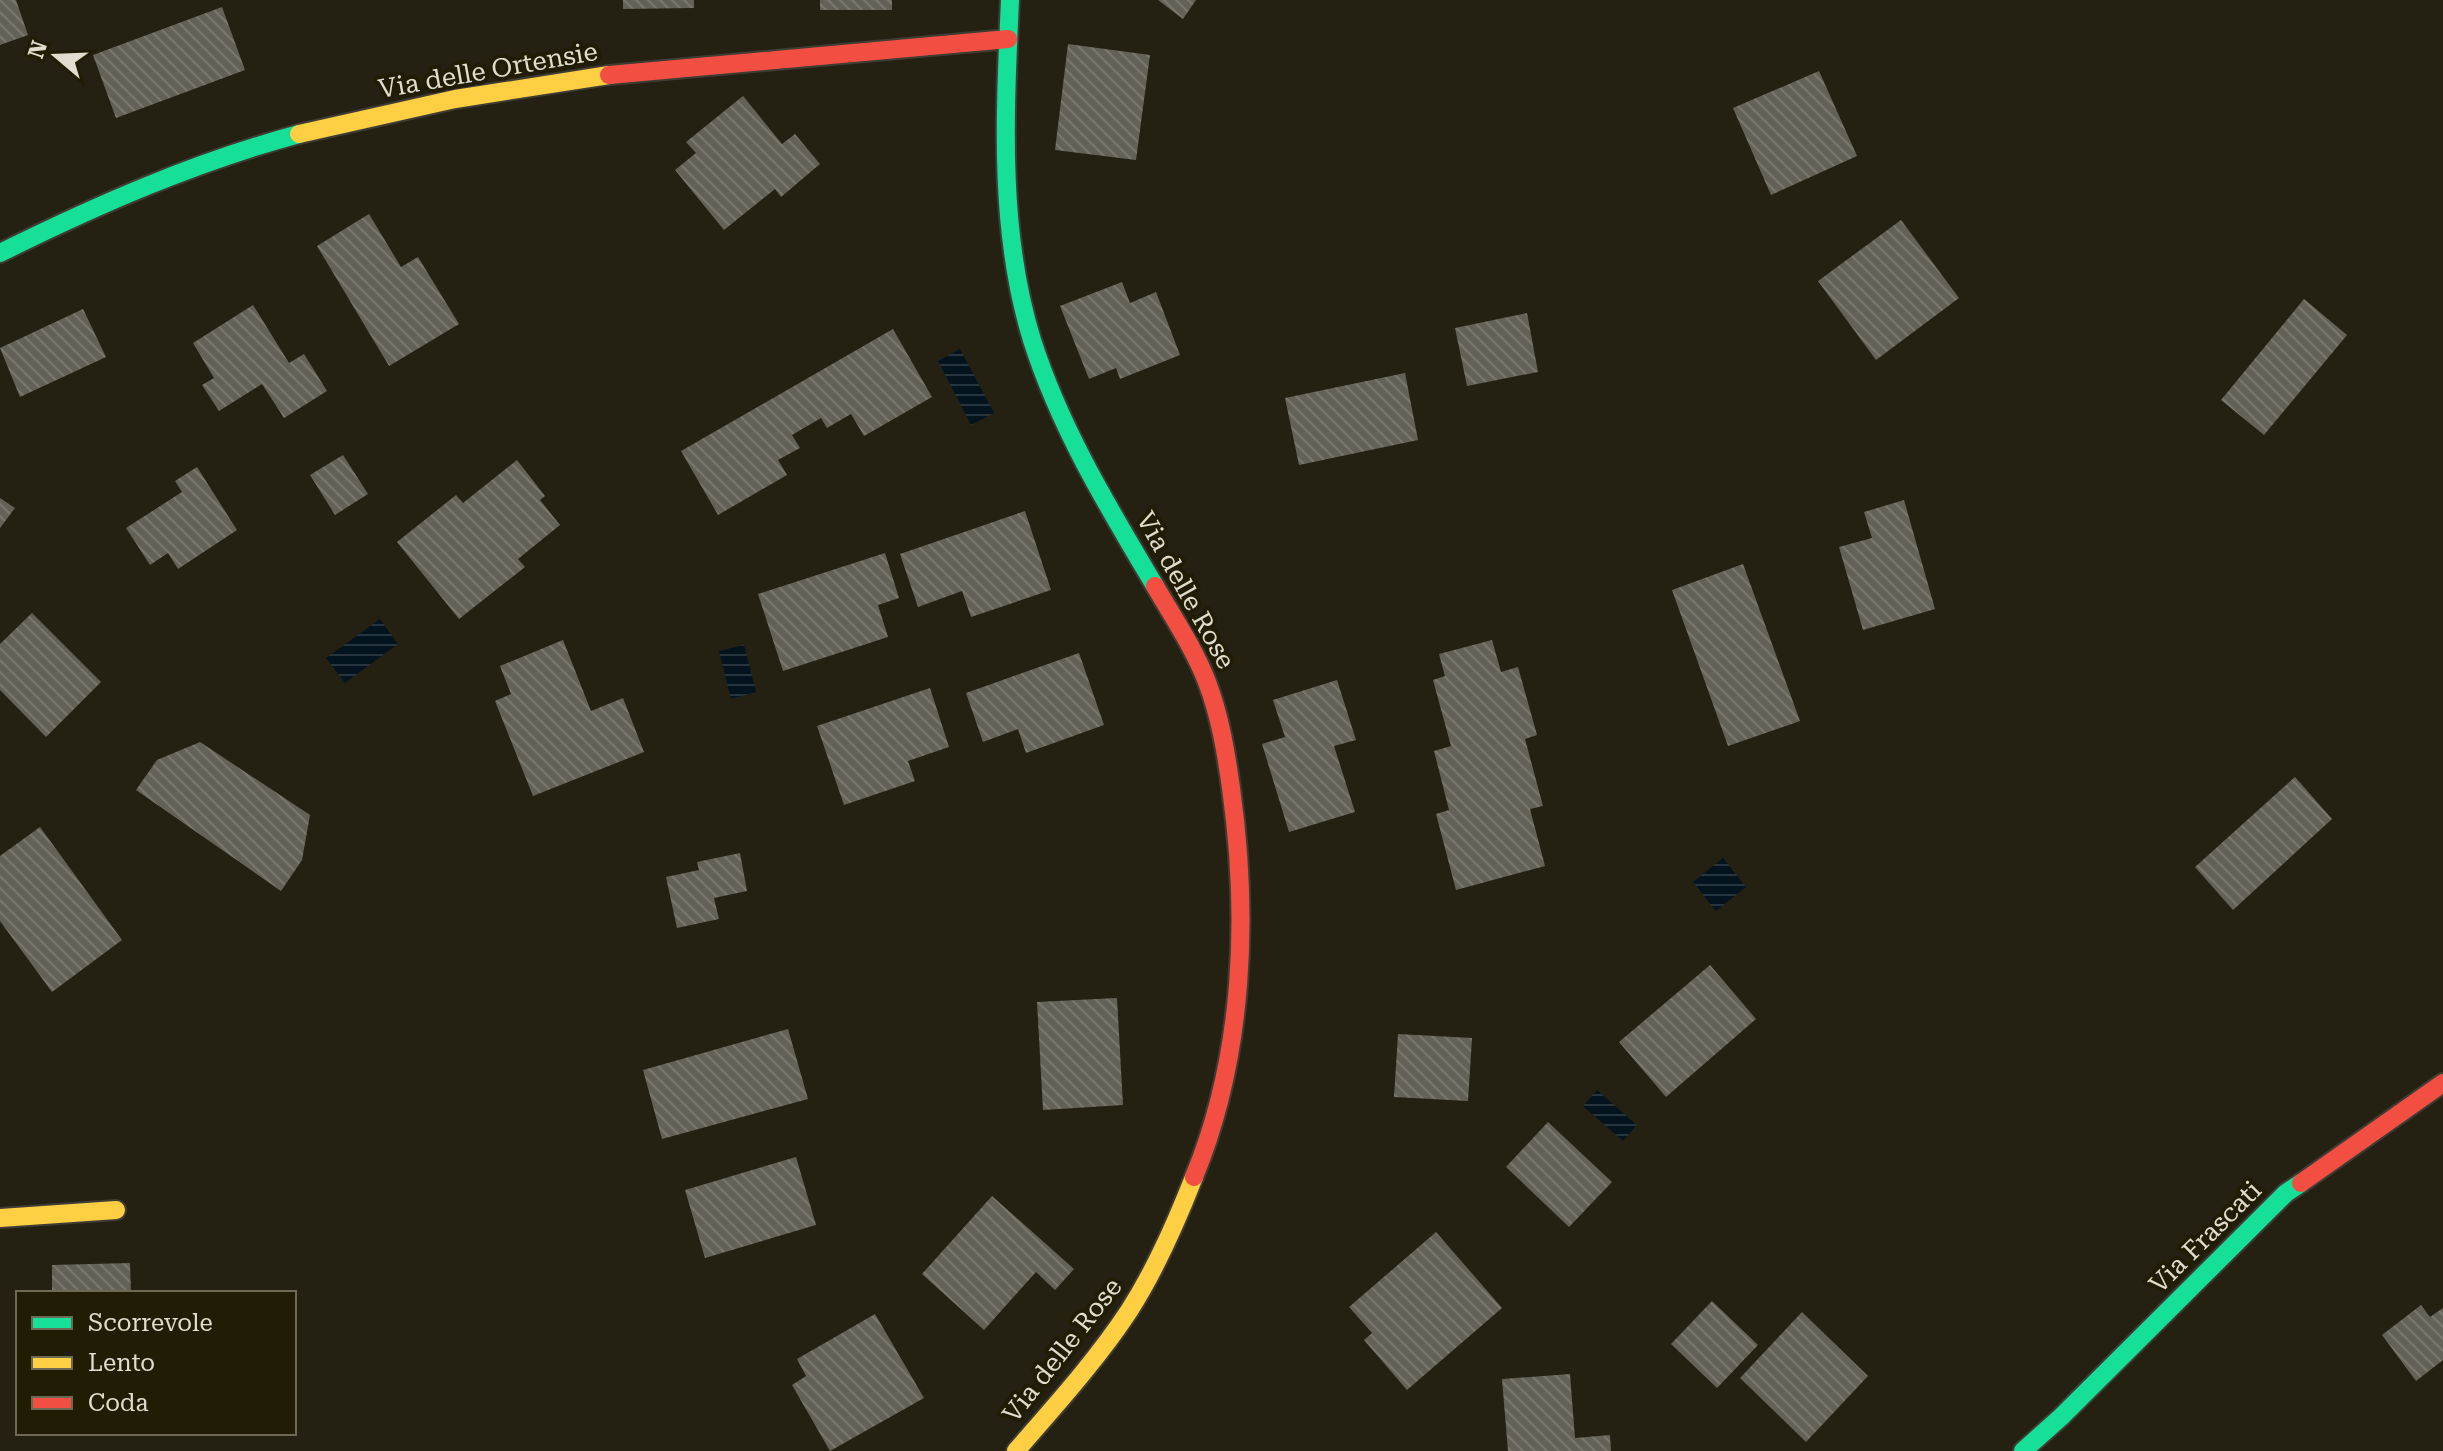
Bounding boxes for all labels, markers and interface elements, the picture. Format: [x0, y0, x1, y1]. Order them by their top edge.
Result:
north arrow [16, 16, 96, 96]
street label: Via delle Ortensie [376, 36, 600, 104]
text: N [23, 38, 52, 62]
street label: Via delle Rose [1130, 506, 1242, 674]
street label: Via Frascati [2143, 1175, 2267, 1299]
street label: Via delle Rose [996, 1272, 1128, 1428]
legend [16, 1291, 296, 1435]
text: Scorrevole [88, 1309, 213, 1337]
text: Lento [88, 1349, 155, 1377]
text: Coda [88, 1389, 148, 1417]

